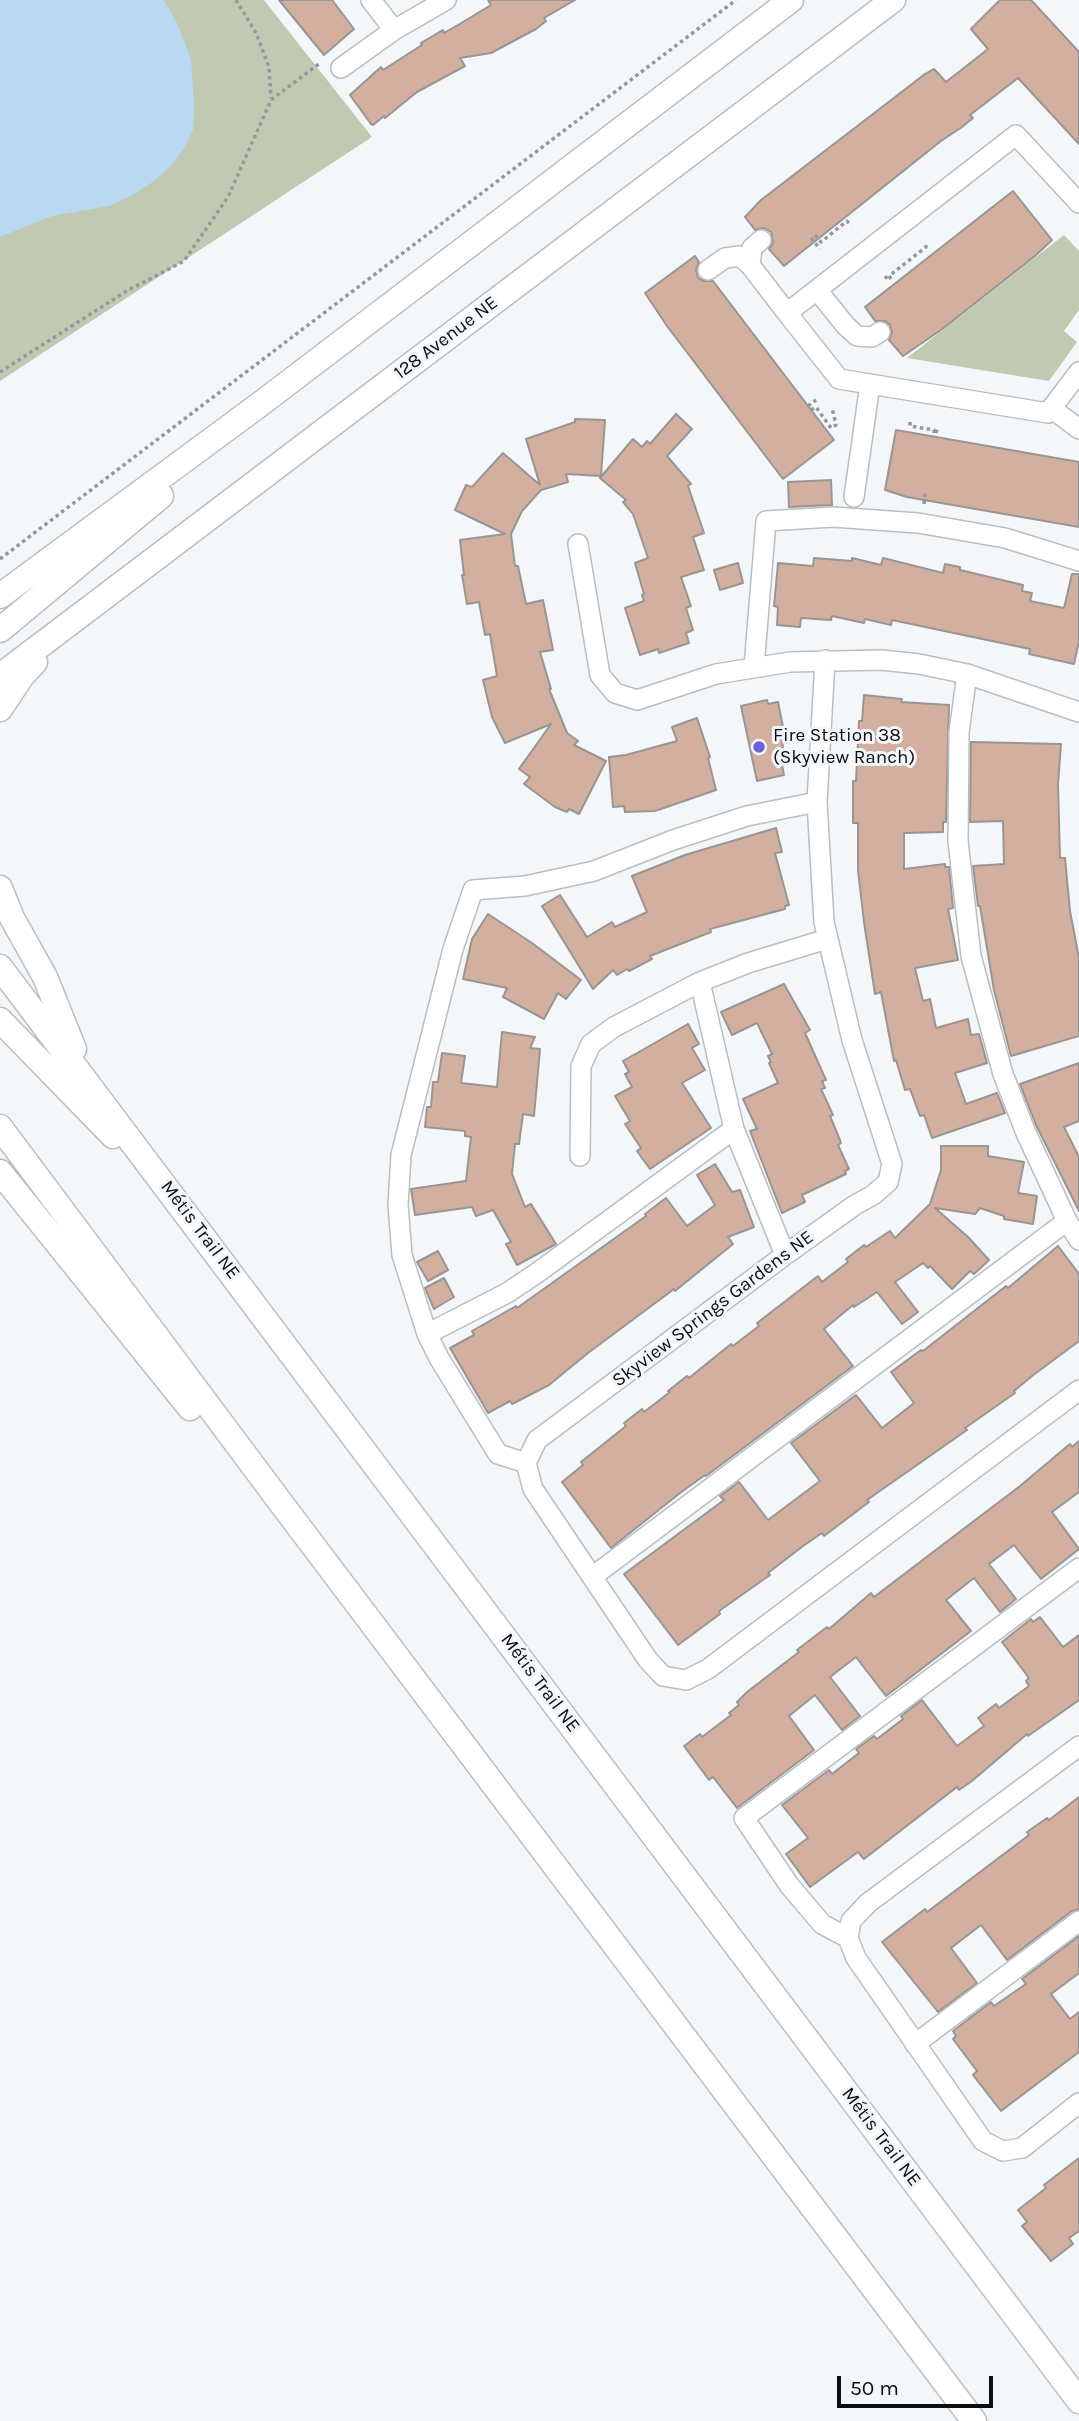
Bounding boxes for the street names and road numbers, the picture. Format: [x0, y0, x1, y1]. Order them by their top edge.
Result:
street label: 128 Avenue NE [390, 292, 502, 384]
street label: Métis Trail NE [155, 1176, 245, 1284]
street label: Skyview Springs Gardens NE [608, 1226, 818, 1392]
street label: Métis Trail NE [495, 1629, 585, 1737]
street label: Métis Trail NE [836, 2083, 926, 2191]

